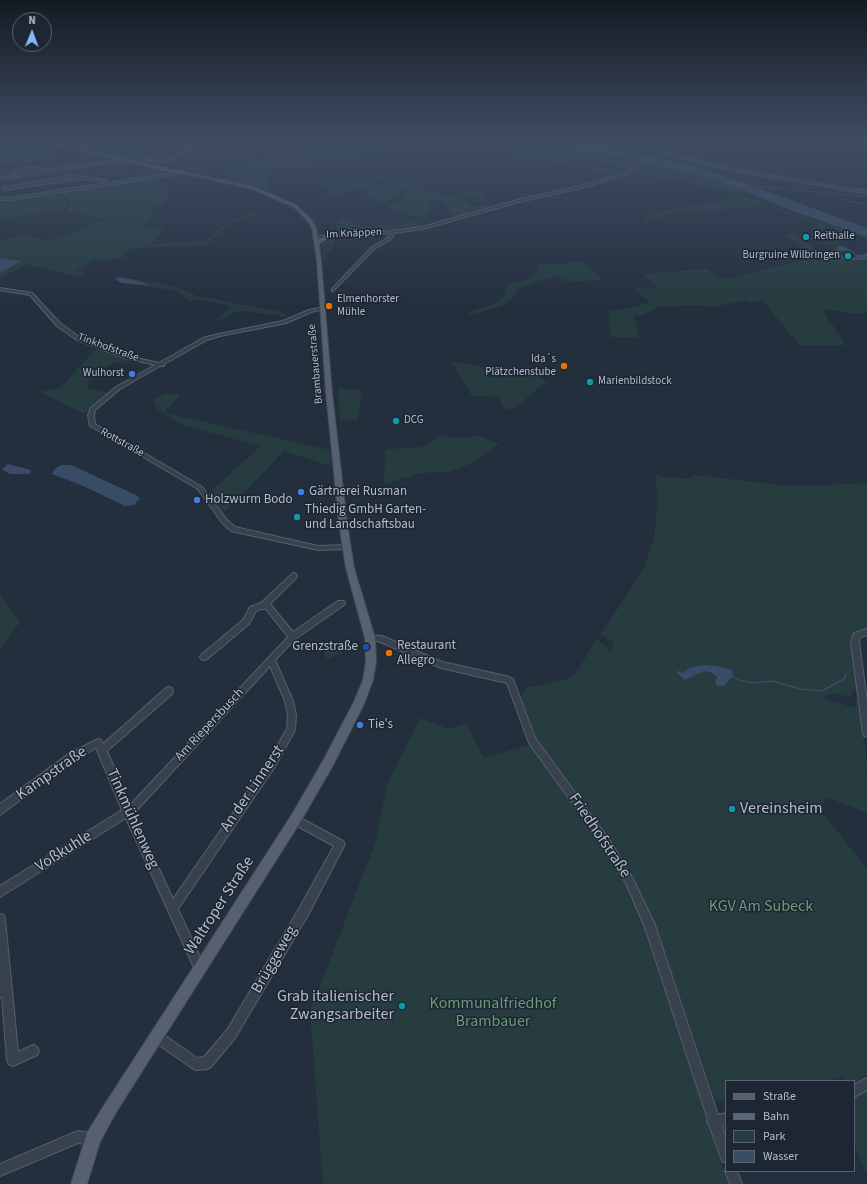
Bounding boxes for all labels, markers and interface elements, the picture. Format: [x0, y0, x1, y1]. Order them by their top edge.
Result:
north arrow [12, 12, 52, 52]
text: N [28, 13, 36, 28]
street label: Im Knäppen [326, 226, 382, 242]
place label: Reithalle [814, 230, 855, 244]
marker: Reithalle [801, 232, 811, 242]
place label: Burgruine Wilbringen [742, 249, 840, 263]
marker: Burgruine Wilbringen [843, 251, 853, 261]
place label: Elmenhorster Mühle [337, 293, 399, 319]
marker: Elmenhorster Mühle [324, 301, 334, 311]
street label: Brambauerstraße [306, 323, 326, 405]
street label: Tinkhofstraße [76, 331, 140, 365]
place label: Ida´s Plätzchenstube [485, 353, 556, 379]
marker: Ida´s Plätzchenstube [559, 361, 569, 371]
place label: Wulhorst [83, 367, 124, 381]
marker: Wulhorst [127, 369, 137, 379]
place label: Marienbildstock [598, 375, 672, 389]
marker: Marienbildstock [585, 377, 595, 387]
place label: DCG [404, 414, 424, 428]
marker: DCG [391, 416, 401, 426]
street label: Rottstraße [98, 426, 146, 460]
place label: Gärtnerei Rusman [309, 484, 407, 500]
marker: Gärtnerei Rusman [296, 487, 306, 497]
place label: Holzwurm Bodo [205, 492, 293, 508]
marker: Holzwurm Bodo [192, 495, 202, 505]
place label: Thiedig GmbH Garten- und Landschaftsbau [305, 502, 426, 533]
marker: Thiedig GmbH Garten- und Landschaftsbau [292, 512, 302, 522]
place label: Restaurant Allegro [397, 638, 456, 669]
place label: Grenzstraße [292, 639, 358, 655]
marker: Grenzstraße [361, 642, 371, 652]
marker: Restaurant Allegro [384, 648, 394, 658]
street label: Am Riepersbusch [172, 685, 248, 765]
place label: Tie's [368, 717, 393, 733]
marker: Tie's [355, 720, 365, 730]
street label: An der Linnerst [217, 742, 289, 836]
street label: Kampstraße [13, 743, 91, 805]
street label: Tinkmühlenweg [101, 766, 163, 872]
street label: Friedhofstraße [564, 790, 634, 882]
place label: Vereinsheim [740, 799, 822, 819]
marker: Vereinsheim [727, 804, 737, 814]
street label: Voßkuhle [32, 827, 96, 877]
street label: Waltroper Straße [181, 853, 259, 959]
park label: KGV Am Subeck [709, 897, 813, 917]
street label: Brüggeweg [248, 923, 302, 997]
place label: Grab italienischer Zwangsarbeiter [277, 987, 394, 1025]
park label: Kommunalfriedhof Brambauer [430, 994, 556, 1032]
marker: Grab italienischer Zwangsarbeiter [397, 1001, 407, 1011]
legend [725, 1080, 855, 1172]
text: Straße [763, 1088, 796, 1105]
text: Bahn [763, 1108, 789, 1125]
text: Park [763, 1128, 785, 1145]
text: Wasser [763, 1148, 798, 1165]

